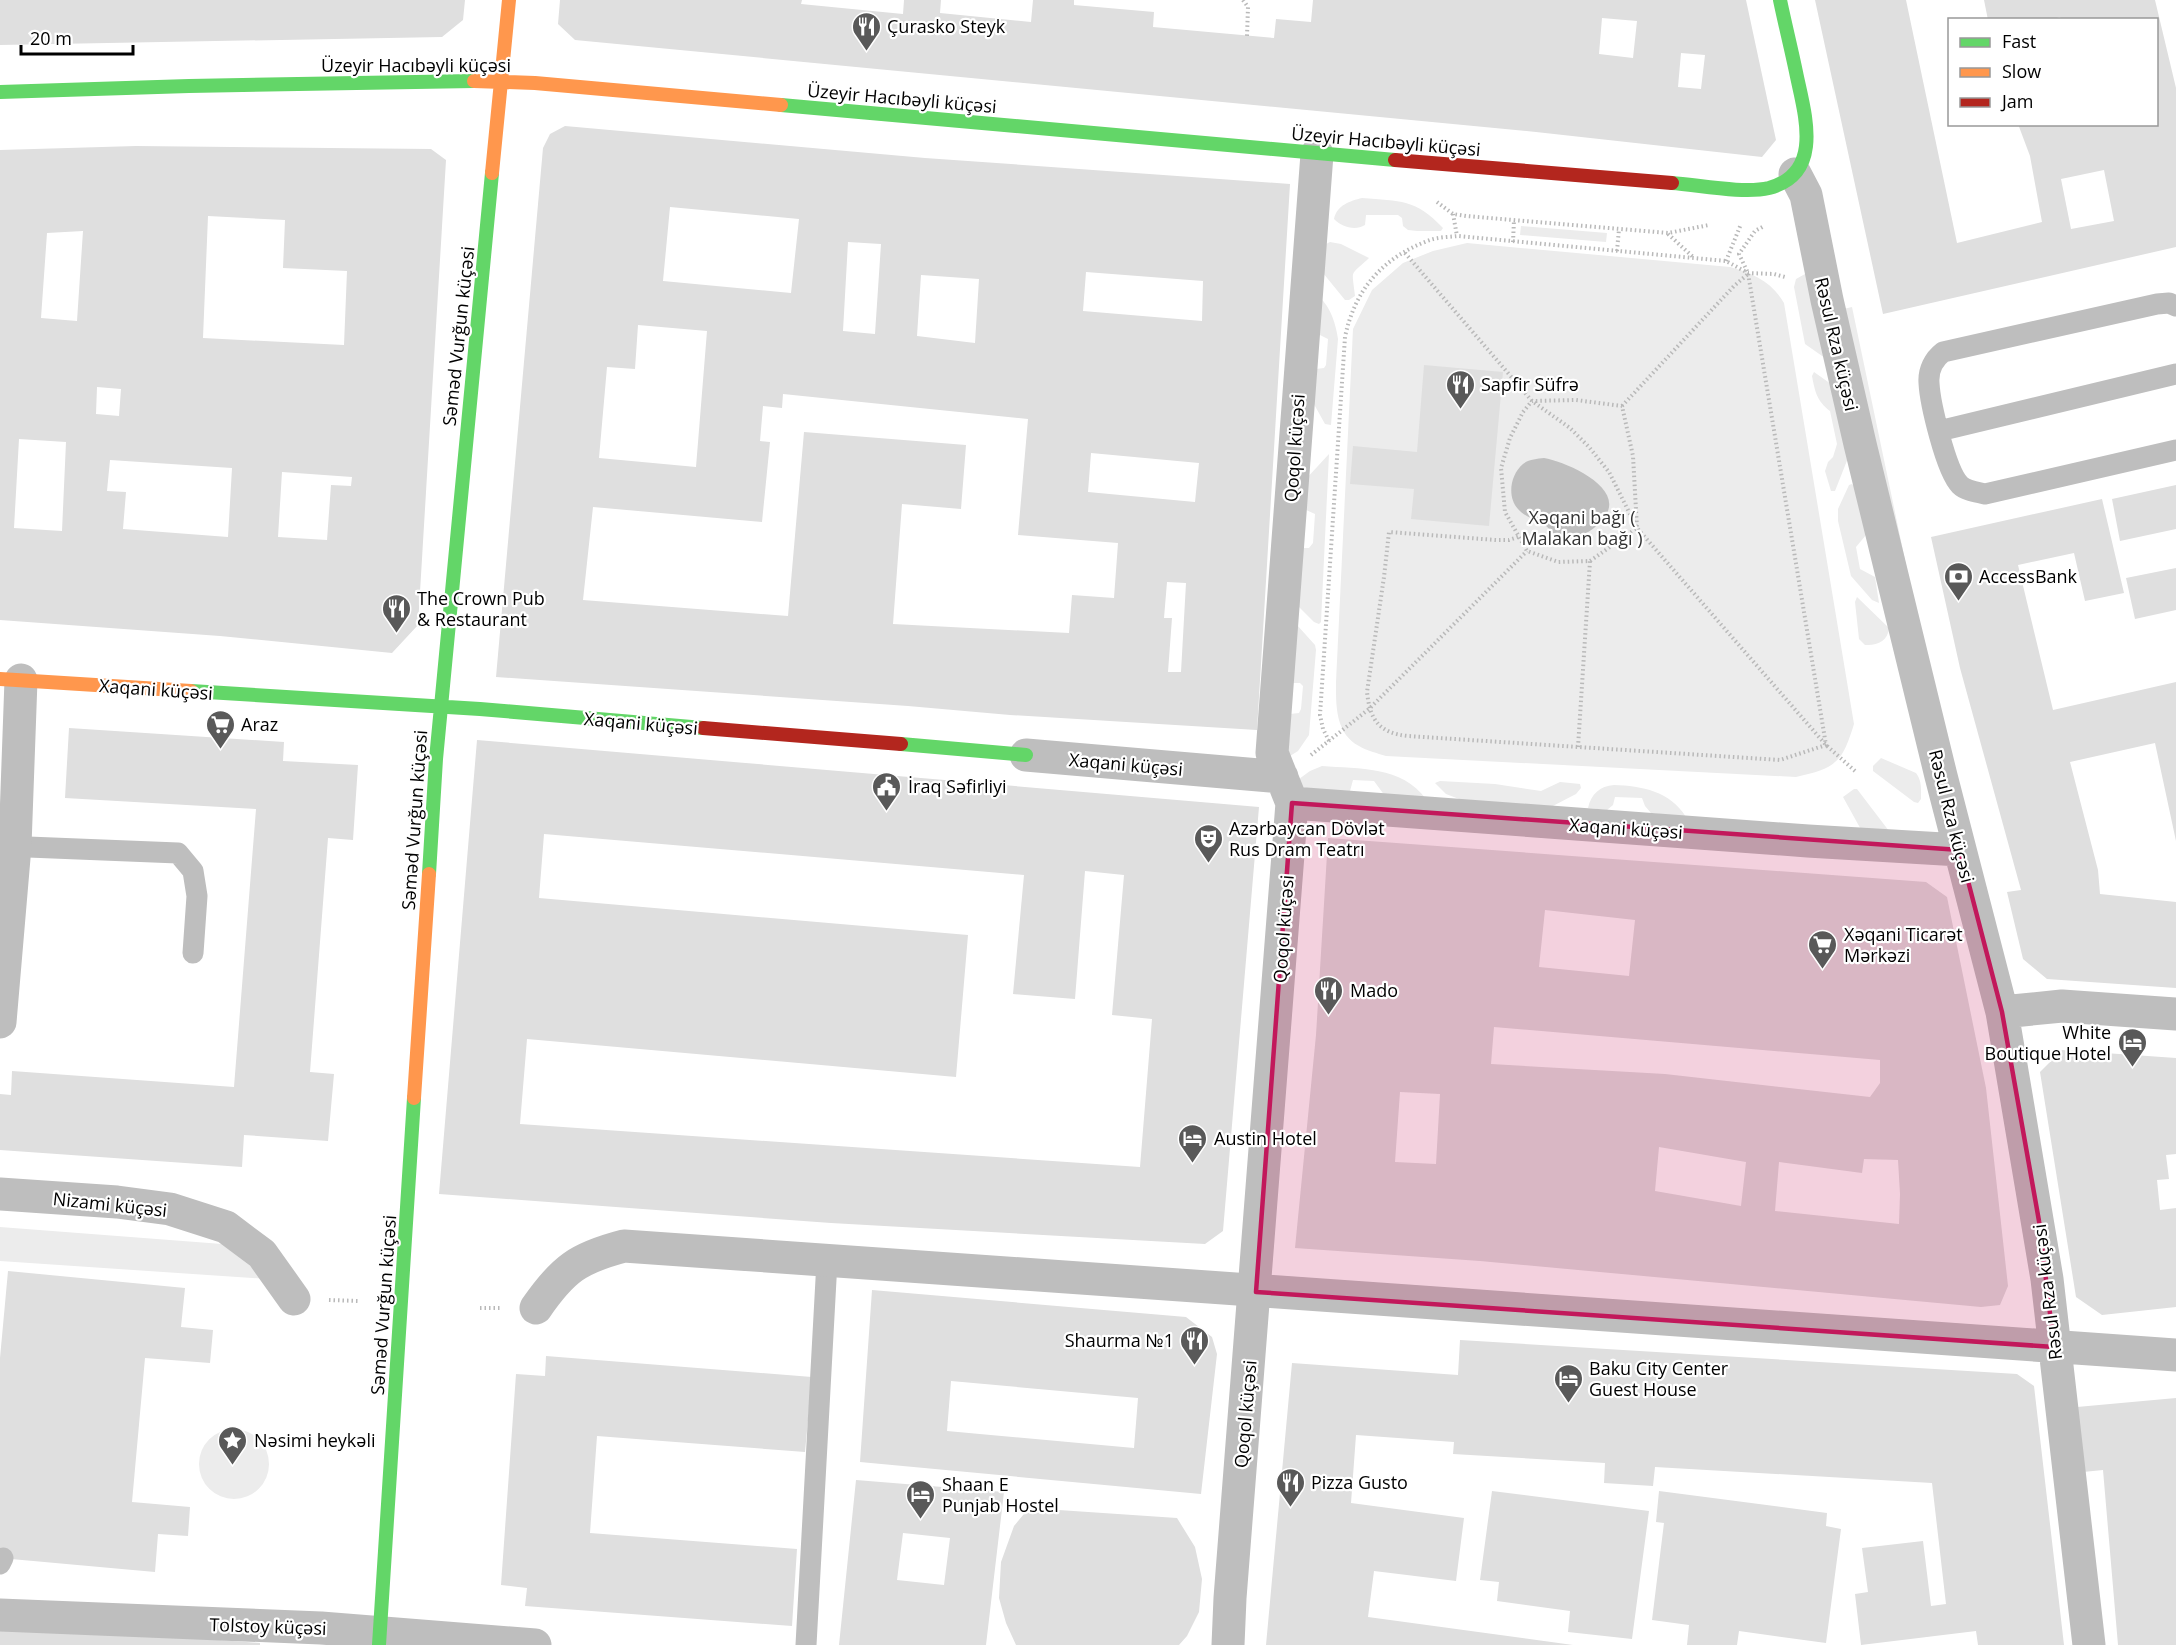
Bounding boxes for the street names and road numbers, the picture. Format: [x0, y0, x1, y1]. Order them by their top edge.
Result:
street label: Üzeyir Hacıbəyli küçəsi [321, 53, 511, 77]
street label: Üzeyir Hacıbəyli küçəsi [806, 78, 998, 118]
street label: Üzeyir Hacıbəyli küçəsi [1290, 121, 1482, 161]
street label: Səməd Vurğun küçəsi [437, 245, 479, 427]
street label: Rəsul Rza küçəsi [1810, 275, 1864, 413]
street label: Qoqol küçəsi [1278, 393, 1310, 503]
street label: Xaqani küçəsi [98, 673, 214, 705]
street label: Xaqani küçəsi [583, 706, 699, 740]
street label: Səməd Vurğun küçəsi [396, 729, 432, 911]
street label: Xaqani küçəsi [1068, 747, 1184, 781]
street label: Rəsul Rza küçəsi [1924, 747, 1980, 885]
street label: Xaqani küçəsi [1568, 812, 1684, 844]
street label: Qoqol küçəsi [1267, 874, 1299, 984]
street label: Nizami küçəsi [52, 1186, 168, 1222]
street label: Səməd Vurğun küçəsi [365, 1214, 401, 1396]
street label: Rəsul Rza küçəsi [2027, 1223, 2067, 1361]
street label: Qoqol küçəsi [1228, 1359, 1262, 1469]
street label: Tolstoy küçəsi [209, 1612, 327, 1640]

